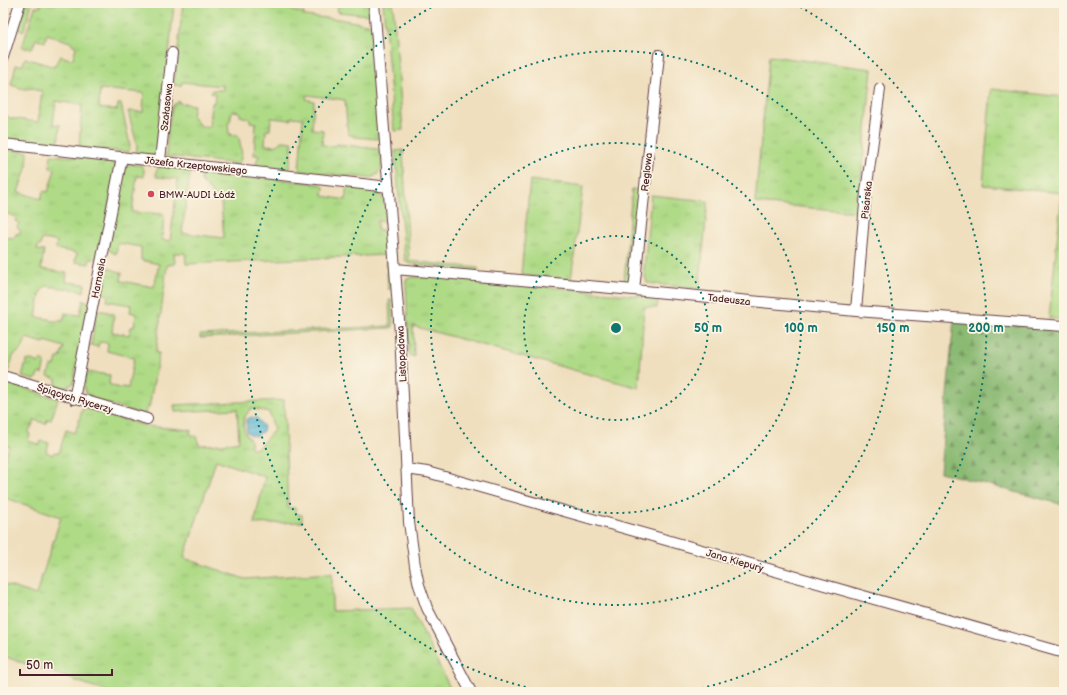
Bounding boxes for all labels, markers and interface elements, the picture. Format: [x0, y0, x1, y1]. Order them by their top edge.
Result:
street label: Szałasowa [159, 82, 176, 132]
street label: Reglowa [639, 152, 655, 192]
street label: Józefa Krzeptowskiego [144, 155, 248, 177]
street label: Pisarska [859, 180, 875, 220]
marker: BMW-AUDI Łódź [146, 189, 156, 199]
place label: BMW-AUDI Łódź [159, 189, 235, 201]
street label: Harnasia [89, 257, 109, 299]
street label: Tadeusza [707, 292, 751, 308]
centre of rings [609, 321, 623, 335]
text: 50 m [694, 321, 722, 336]
text: 100 m [784, 321, 818, 336]
text: 150 m [877, 321, 909, 336]
text: 200 m [968, 321, 1004, 336]
street label: Listopadowa [395, 325, 409, 383]
street label: Śpiących Rycerzy [35, 382, 115, 416]
street label: Jana Kiepury [705, 547, 765, 575]
scale bar [20, 651, 112, 677]
text: 50 m [26, 658, 53, 673]

